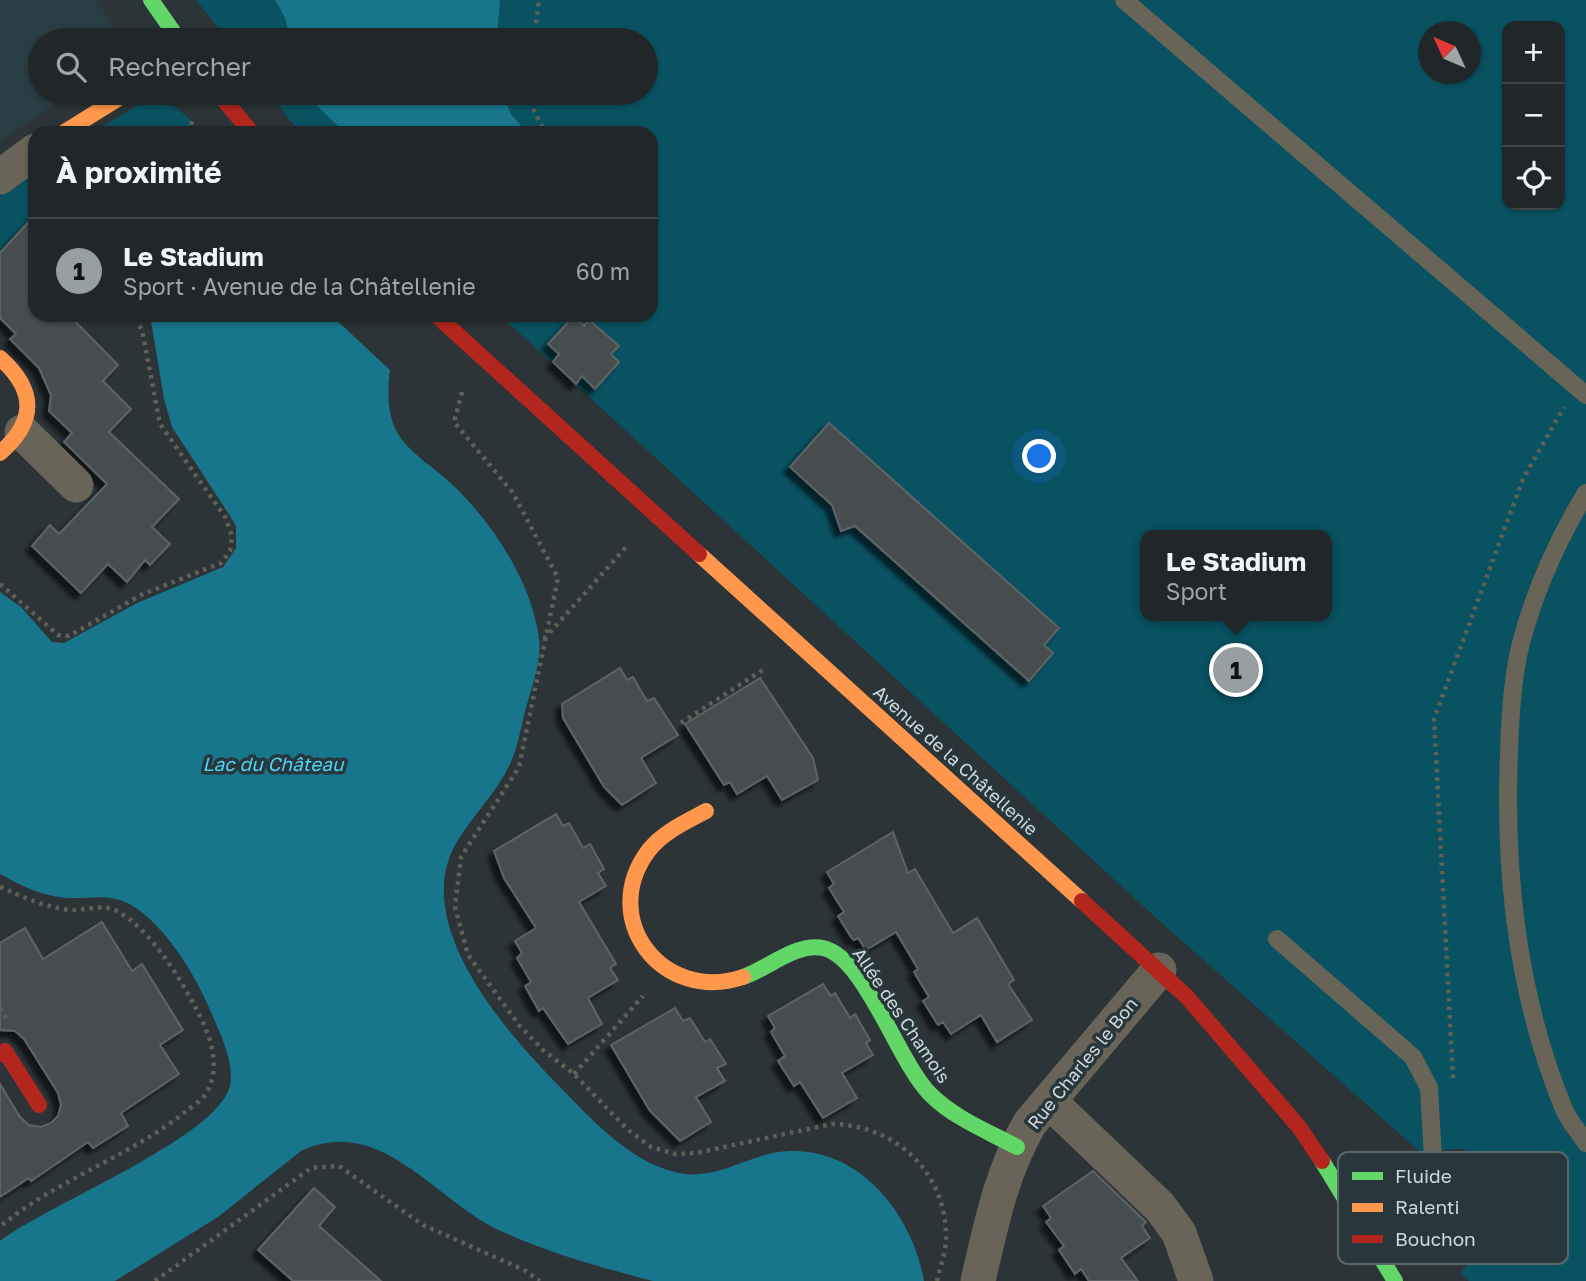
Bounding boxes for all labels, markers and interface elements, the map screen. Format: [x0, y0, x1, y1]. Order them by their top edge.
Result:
north arrow [1418, 21, 1481, 84]
map controls [1502, 21, 1565, 210]
button: + [1502, 21, 1565, 84]
search box [28, 28, 658, 105]
icon: search [52, 48, 90, 86]
text: Rechercher [108, 51, 251, 82]
button: − [1502, 84, 1565, 147]
button: locate [1502, 147, 1565, 210]
text: À proximité [56, 154, 222, 190]
text: Le Stadium [123, 241, 264, 272]
text: 1 [73, 257, 85, 285]
text: 60 m [576, 257, 630, 285]
text: Sport · Avenue de la Châtellenie [123, 272, 476, 300]
your location [1022, 439, 1056, 473]
popup [1140, 530, 1332, 621]
text: Le Stadium [1166, 546, 1306, 577]
text: Sport [1166, 577, 1227, 605]
pin: 1 [1213, 644, 1259, 696]
street label: Avenue de la Châtellenie [869, 680, 1043, 840]
water label: Lac du Château [203, 752, 345, 775]
street label: Allée des Chamois [849, 943, 955, 1087]
street label: Rue Charles le Bon [1022, 993, 1142, 1133]
legend [1338, 1152, 1568, 1264]
text: Fluide [1395, 1164, 1452, 1187]
text: Ralenti [1395, 1195, 1460, 1218]
text: Bouchon [1395, 1227, 1476, 1250]

